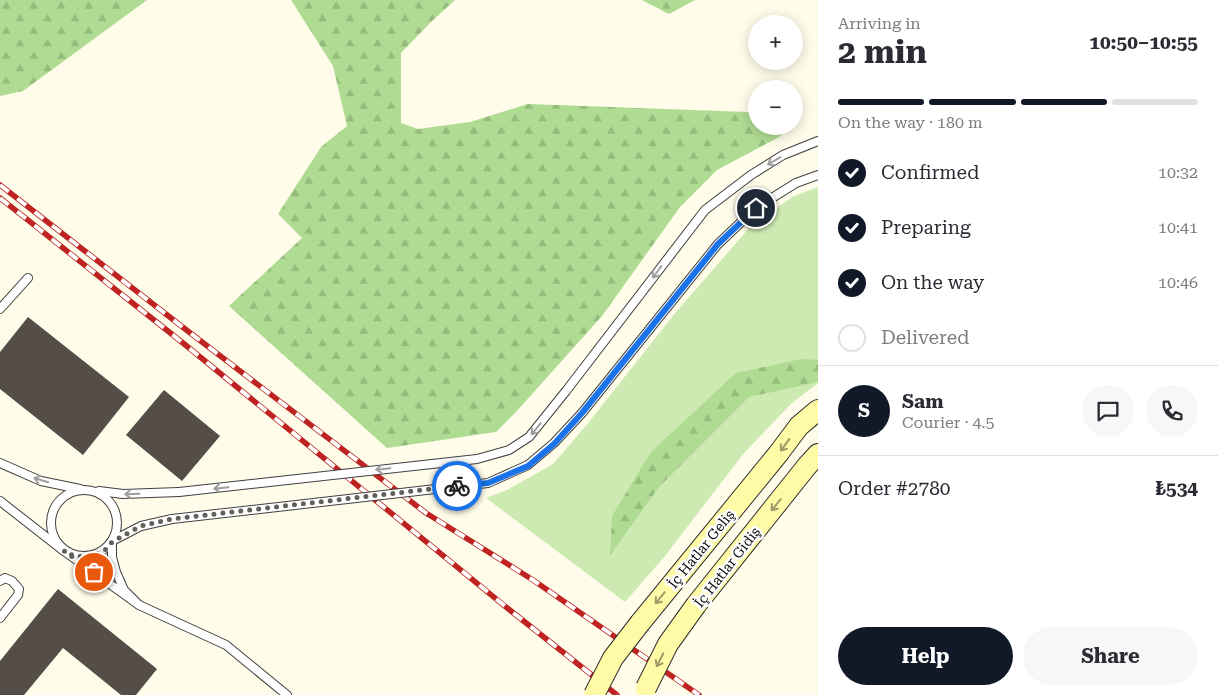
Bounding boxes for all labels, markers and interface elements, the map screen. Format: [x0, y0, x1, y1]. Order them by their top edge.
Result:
text: Arriving in [838, 14, 921, 33]
map controls [748, 15, 803, 135]
button: + [748, 15, 803, 70]
text: 10:50–10:55 [1089, 31, 1198, 54]
text: 2 min [838, 33, 927, 71]
button: − [748, 80, 803, 135]
text: On the way · 180 m [838, 113, 983, 132]
one-way arrow [767, 156, 781, 166]
icon: check [838, 159, 866, 187]
text: Confirmed [881, 161, 979, 184]
text: 10:32 [1158, 163, 1198, 182]
pin [735, 187, 777, 229]
icon: home [742, 194, 770, 222]
icon: check [838, 214, 866, 242]
text: Preparing [881, 216, 971, 239]
text: 10:41 [1158, 218, 1198, 237]
one-way arrow [652, 265, 663, 278]
icon: check [838, 269, 866, 297]
text: On the way [881, 271, 984, 294]
text: 10:46 [1158, 273, 1198, 292]
text: Delivered [881, 326, 969, 349]
button: chat [1082, 385, 1134, 437]
button: phone [1146, 385, 1198, 437]
text: Sam [902, 390, 944, 413]
text: S [858, 399, 870, 422]
text: Courier · 4.5 [902, 413, 995, 432]
one-way arrow [530, 422, 541, 435]
one-way arrow [780, 438, 790, 452]
courier [432, 461, 482, 511]
one-way arrow [375, 464, 391, 474]
icon: bike [443, 472, 471, 500]
one-way arrow [34, 474, 50, 484]
text: Order #2780 [838, 477, 950, 500]
text: ₺534 [1155, 477, 1198, 500]
one-way arrow [213, 483, 229, 493]
one-way arrow [124, 489, 140, 499]
one-way arrow [770, 499, 781, 512]
street label: İç Hatlar Geliş [665, 506, 738, 591]
street label: İç Hatlar Gidiş [691, 523, 763, 610]
pin [73, 551, 115, 593]
icon: bag [80, 558, 108, 586]
one-way arrow [654, 592, 666, 605]
button: Help [838, 627, 1013, 685]
button: Share [1023, 627, 1198, 685]
one-way arrow [655, 653, 665, 668]

